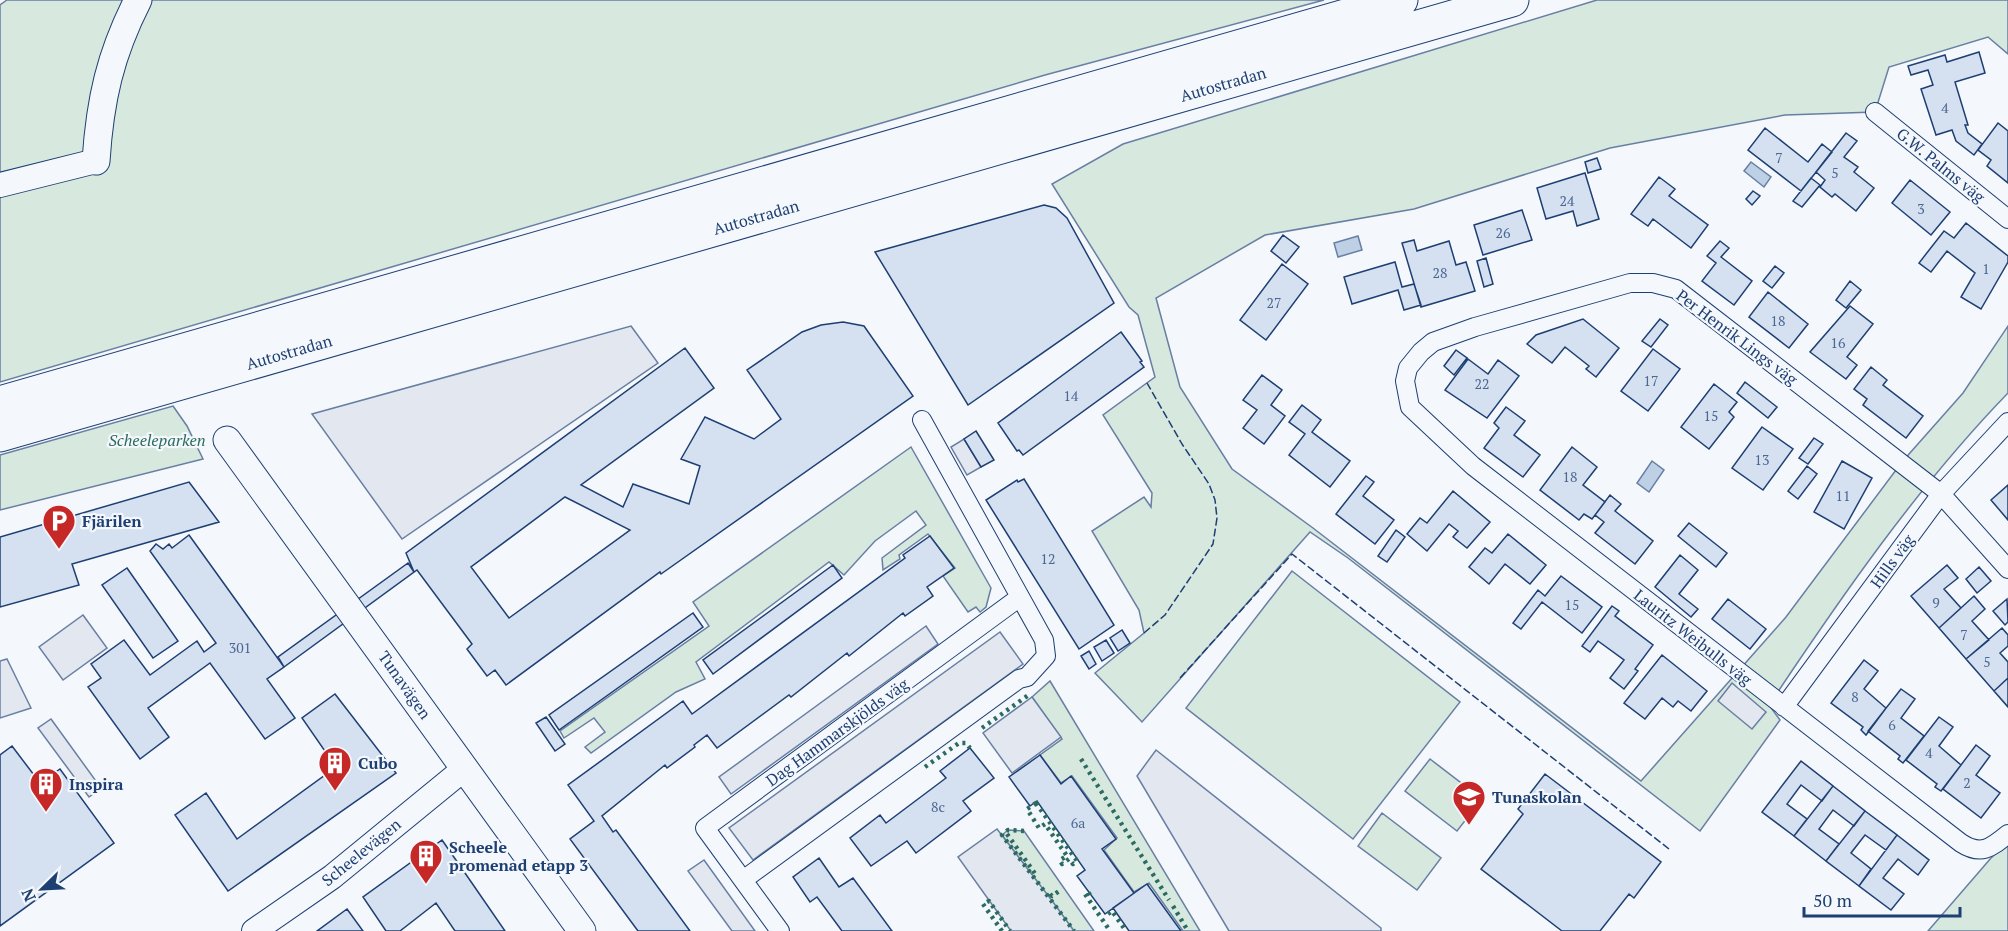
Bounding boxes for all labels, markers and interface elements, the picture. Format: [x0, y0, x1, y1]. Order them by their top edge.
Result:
street label: Autostradan [1177, 61, 1269, 107]
house number: 4 [1941, 98, 1949, 117]
street label: G.W. Palms väg [1892, 123, 1990, 208]
house number: 7 [1775, 148, 1783, 167]
house number: 5 [1831, 163, 1839, 182]
house number: 24 [1560, 191, 1575, 210]
street label: Autostradan [710, 194, 802, 240]
house number: 3 [1917, 199, 1925, 218]
house number: 26 [1496, 223, 1511, 242]
house number: 1 [1982, 259, 1990, 278]
house number: 28 [1433, 263, 1447, 282]
street label: Per Henrik Lings väg [1672, 284, 1803, 390]
house number: 27 [1267, 293, 1281, 312]
house number: 18 [1771, 311, 1785, 330]
street label: Autostradan [243, 329, 335, 375]
house number: 16 [1831, 333, 1846, 352]
house number: 17 [1644, 371, 1658, 390]
house number: 22 [1475, 374, 1489, 393]
house number: 14 [1064, 386, 1079, 405]
house number: 15 [1704, 406, 1718, 425]
park label: Scheeleparken [108, 429, 206, 451]
house number: 13 [1755, 450, 1769, 469]
house number: 18 [1563, 467, 1577, 486]
house number: 11 [1836, 486, 1850, 505]
parking icon: Fjärilen [41, 503, 77, 550]
place label: Fjärilen [82, 510, 142, 532]
street label: Hills väg [1865, 529, 1919, 592]
house number: 12 [1041, 549, 1055, 568]
street label: Lauritz Weibulls väg [1629, 584, 1757, 690]
house number: 9 [1932, 593, 1940, 612]
house number: 15 [1565, 595, 1579, 614]
house number: 7 [1960, 625, 1968, 644]
house number: 301 [229, 638, 251, 657]
street label: Tunavägen [374, 647, 437, 724]
house number: 5 [1983, 652, 1991, 671]
street label: Dag Hammarskjölds väg [761, 672, 913, 791]
house number: 8 [1851, 687, 1859, 706]
house number: 6 [1888, 715, 1896, 734]
house number: 4 [1925, 743, 1933, 762]
building icon: Cubo [317, 745, 353, 792]
place label: Cubo [358, 752, 398, 774]
building icon: Inspira [28, 766, 64, 813]
place label: Inspira [69, 773, 123, 795]
house number: 2 [1963, 773, 1971, 792]
school or university icon: Tunaskolan [1451, 779, 1487, 826]
place label: Tunaskolan [1492, 786, 1582, 808]
house number: 8c [931, 797, 945, 816]
street label: Scheelevägen [317, 813, 406, 891]
house number: 6a [1071, 813, 1085, 832]
place label: Scheele promenad etapp 3 [449, 836, 588, 876]
building icon: Scheele promenad etapp 3 [408, 838, 444, 885]
north arrow [12, 859, 72, 919]
scale bar [1804, 880, 1960, 918]
text: N [16, 885, 41, 905]
text: 50 m [1813, 888, 1853, 912]

